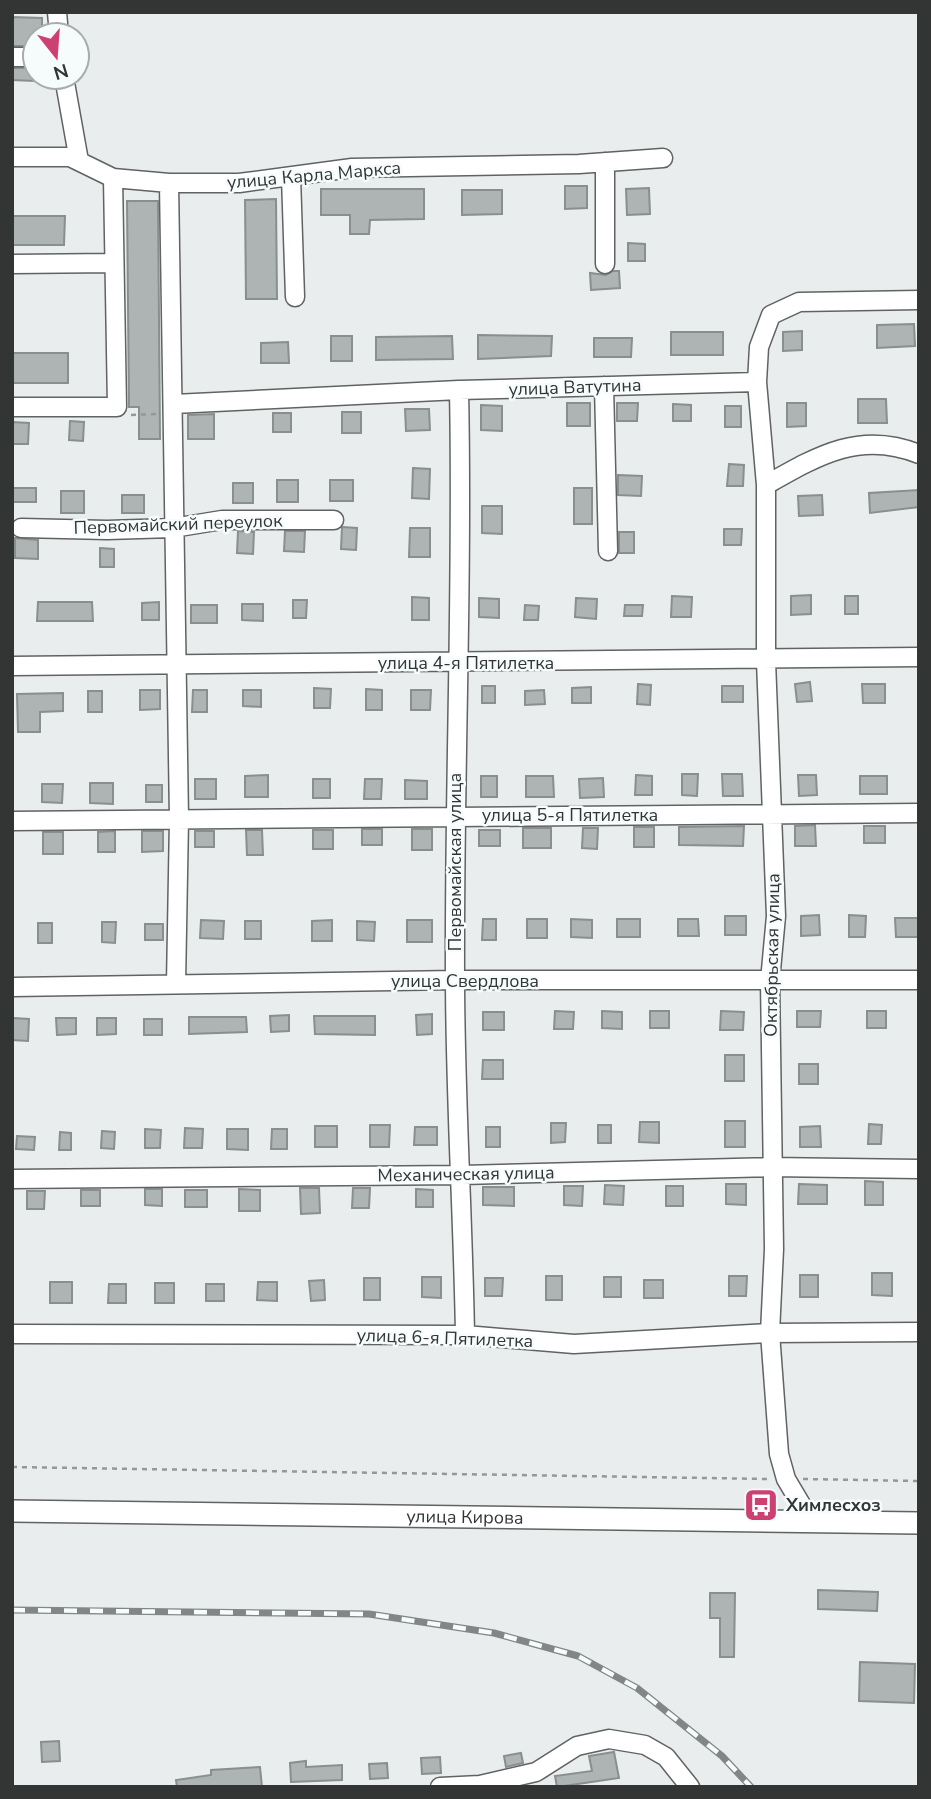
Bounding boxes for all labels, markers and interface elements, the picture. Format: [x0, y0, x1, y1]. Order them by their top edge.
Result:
north arrow [21, 21, 91, 91]
text: N [50, 57, 71, 86]
street label: улица Карла Маркса [226, 155, 402, 195]
street label: улица Ватутина [508, 373, 642, 401]
street label: Первомайский переулок [73, 508, 284, 540]
street label: улица 4-я Пятилетка [378, 651, 554, 675]
street label: Первомайская улица [443, 773, 467, 951]
street label: улица 5-я Пятилетка [482, 803, 658, 827]
street label: Октябрьская улица [759, 873, 785, 1037]
street label: улица Свердлова [391, 969, 539, 993]
street label: Механическая улица [377, 1160, 555, 1188]
street label: улица 6-я Пятилетка [356, 1323, 534, 1353]
bus stop icon: Химлесхоз [742, 1486, 780, 1524]
place label: Химлесхоз [785, 1493, 881, 1517]
street label: улица Кирова [406, 1504, 524, 1530]

